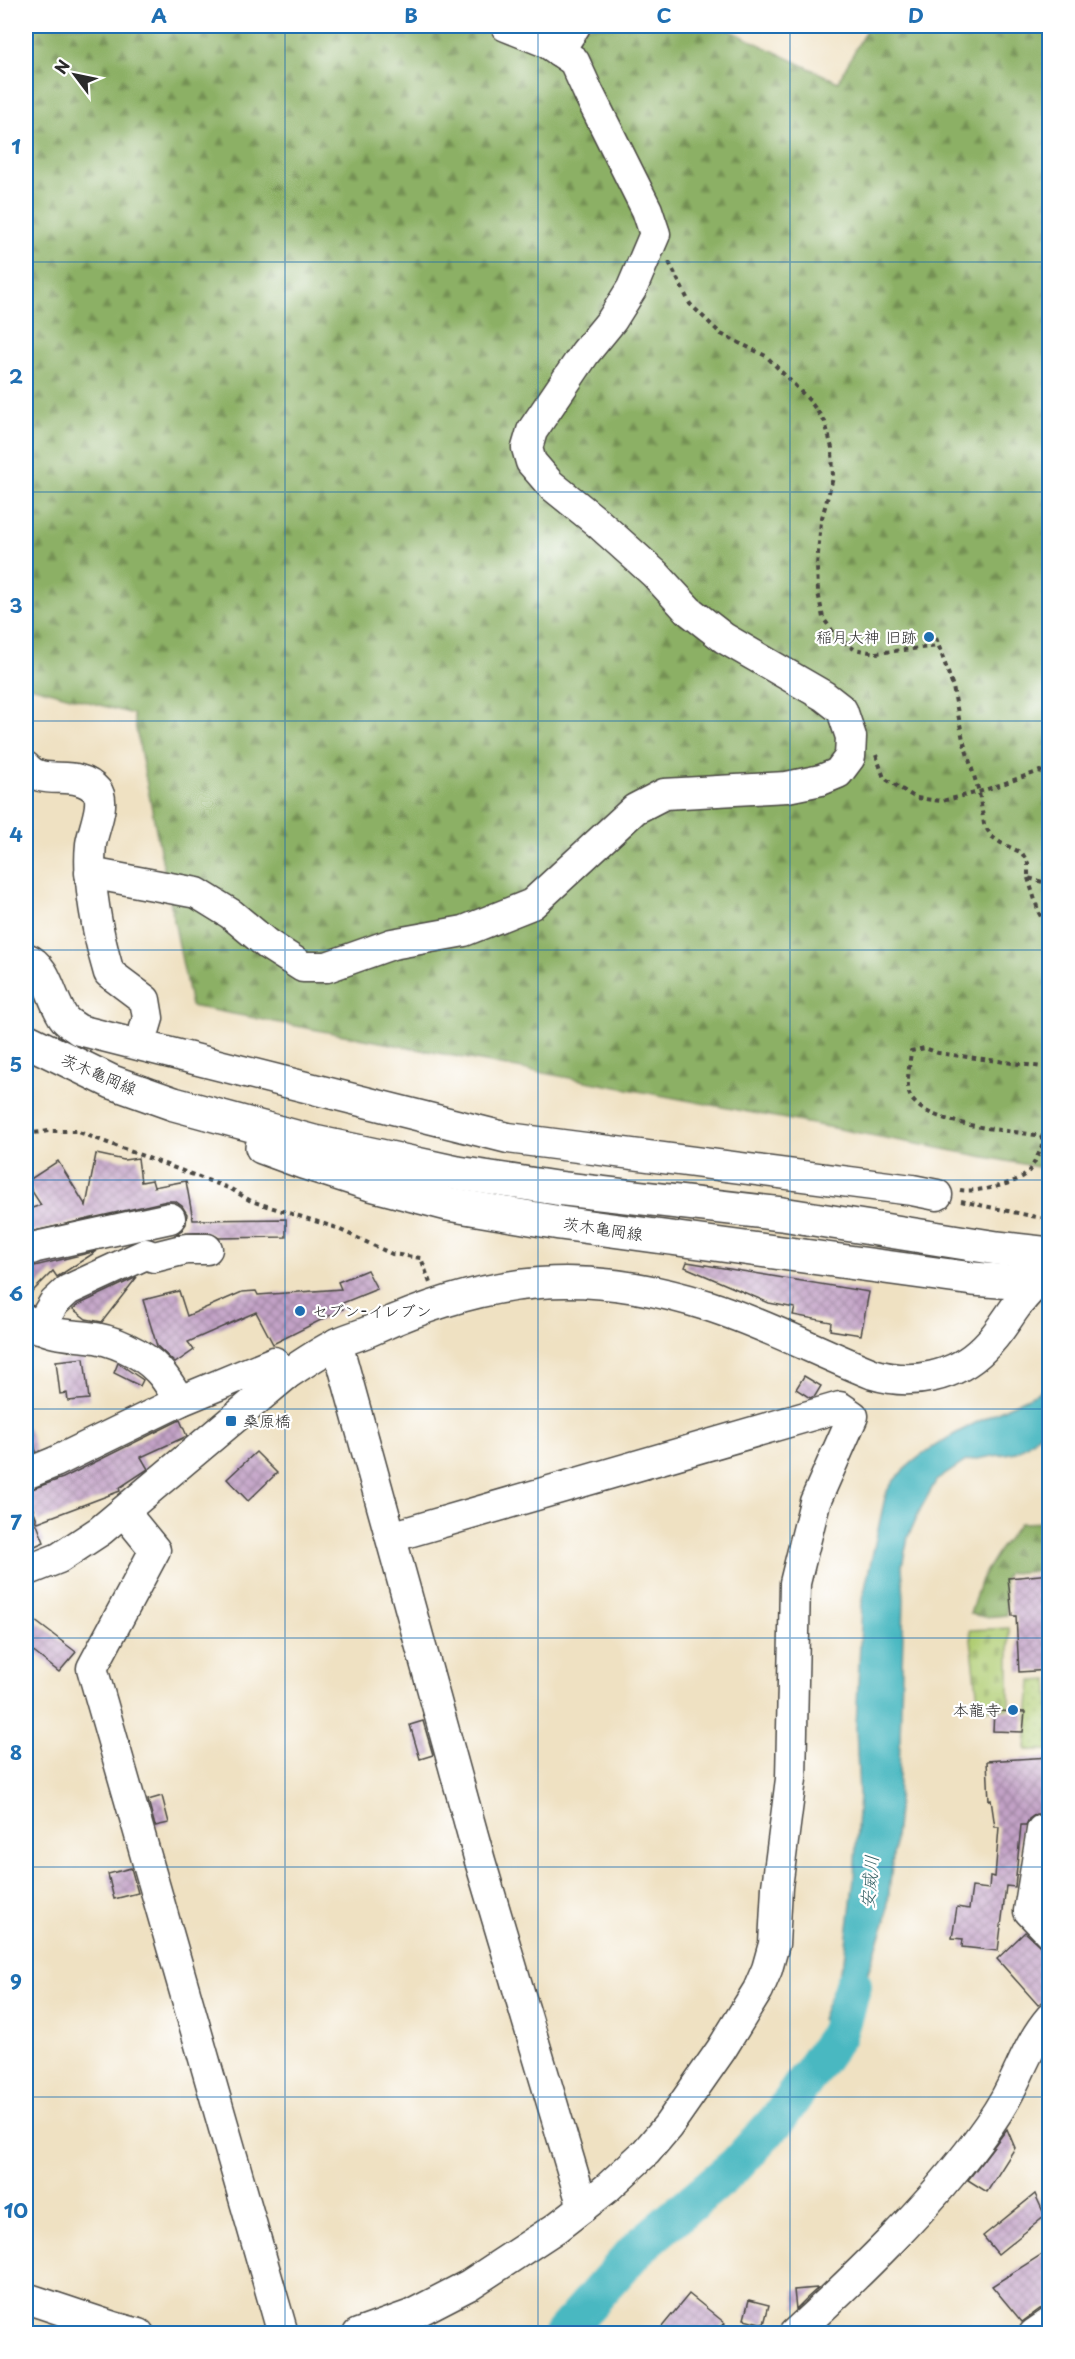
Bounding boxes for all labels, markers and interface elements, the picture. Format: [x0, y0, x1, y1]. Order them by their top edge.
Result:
text: A [151, 0, 167, 30]
text: B [404, 0, 418, 30]
text: C [656, 0, 672, 30]
text: D [908, 0, 924, 30]
north arrow [45, 45, 105, 105]
text: N [48, 55, 75, 78]
text: 1 [11, 131, 21, 161]
text: 2 [9, 361, 23, 391]
text: 3 [9, 590, 23, 620]
place label: 稲月大神 旧跡 [816, 624, 917, 648]
marker: 稲月大神 旧跡 [922, 630, 936, 644]
text: 4 [9, 819, 23, 849]
street label: 茨木亀岡線 [58, 1046, 141, 1100]
text: 5 [10, 1049, 22, 1079]
street label: 茨木亀岡線 [562, 1211, 644, 1245]
text: 6 [9, 1278, 23, 1308]
place label: セブン-イレブン [312, 1298, 432, 1322]
marker: セブン-イレブン [293, 1304, 307, 1318]
place label: 桑原橋 [243, 1408, 291, 1432]
marker: 桑原橋 [224, 1414, 238, 1428]
text: 7 [10, 1507, 22, 1537]
place label: 本龍寺 [953, 1697, 1001, 1721]
marker: 本龍寺 [1006, 1703, 1020, 1717]
text: 8 [10, 1737, 22, 1767]
water label: 安威川 [853, 1854, 884, 1910]
text: 9 [10, 1966, 22, 1996]
text: 10 [4, 2195, 28, 2225]

